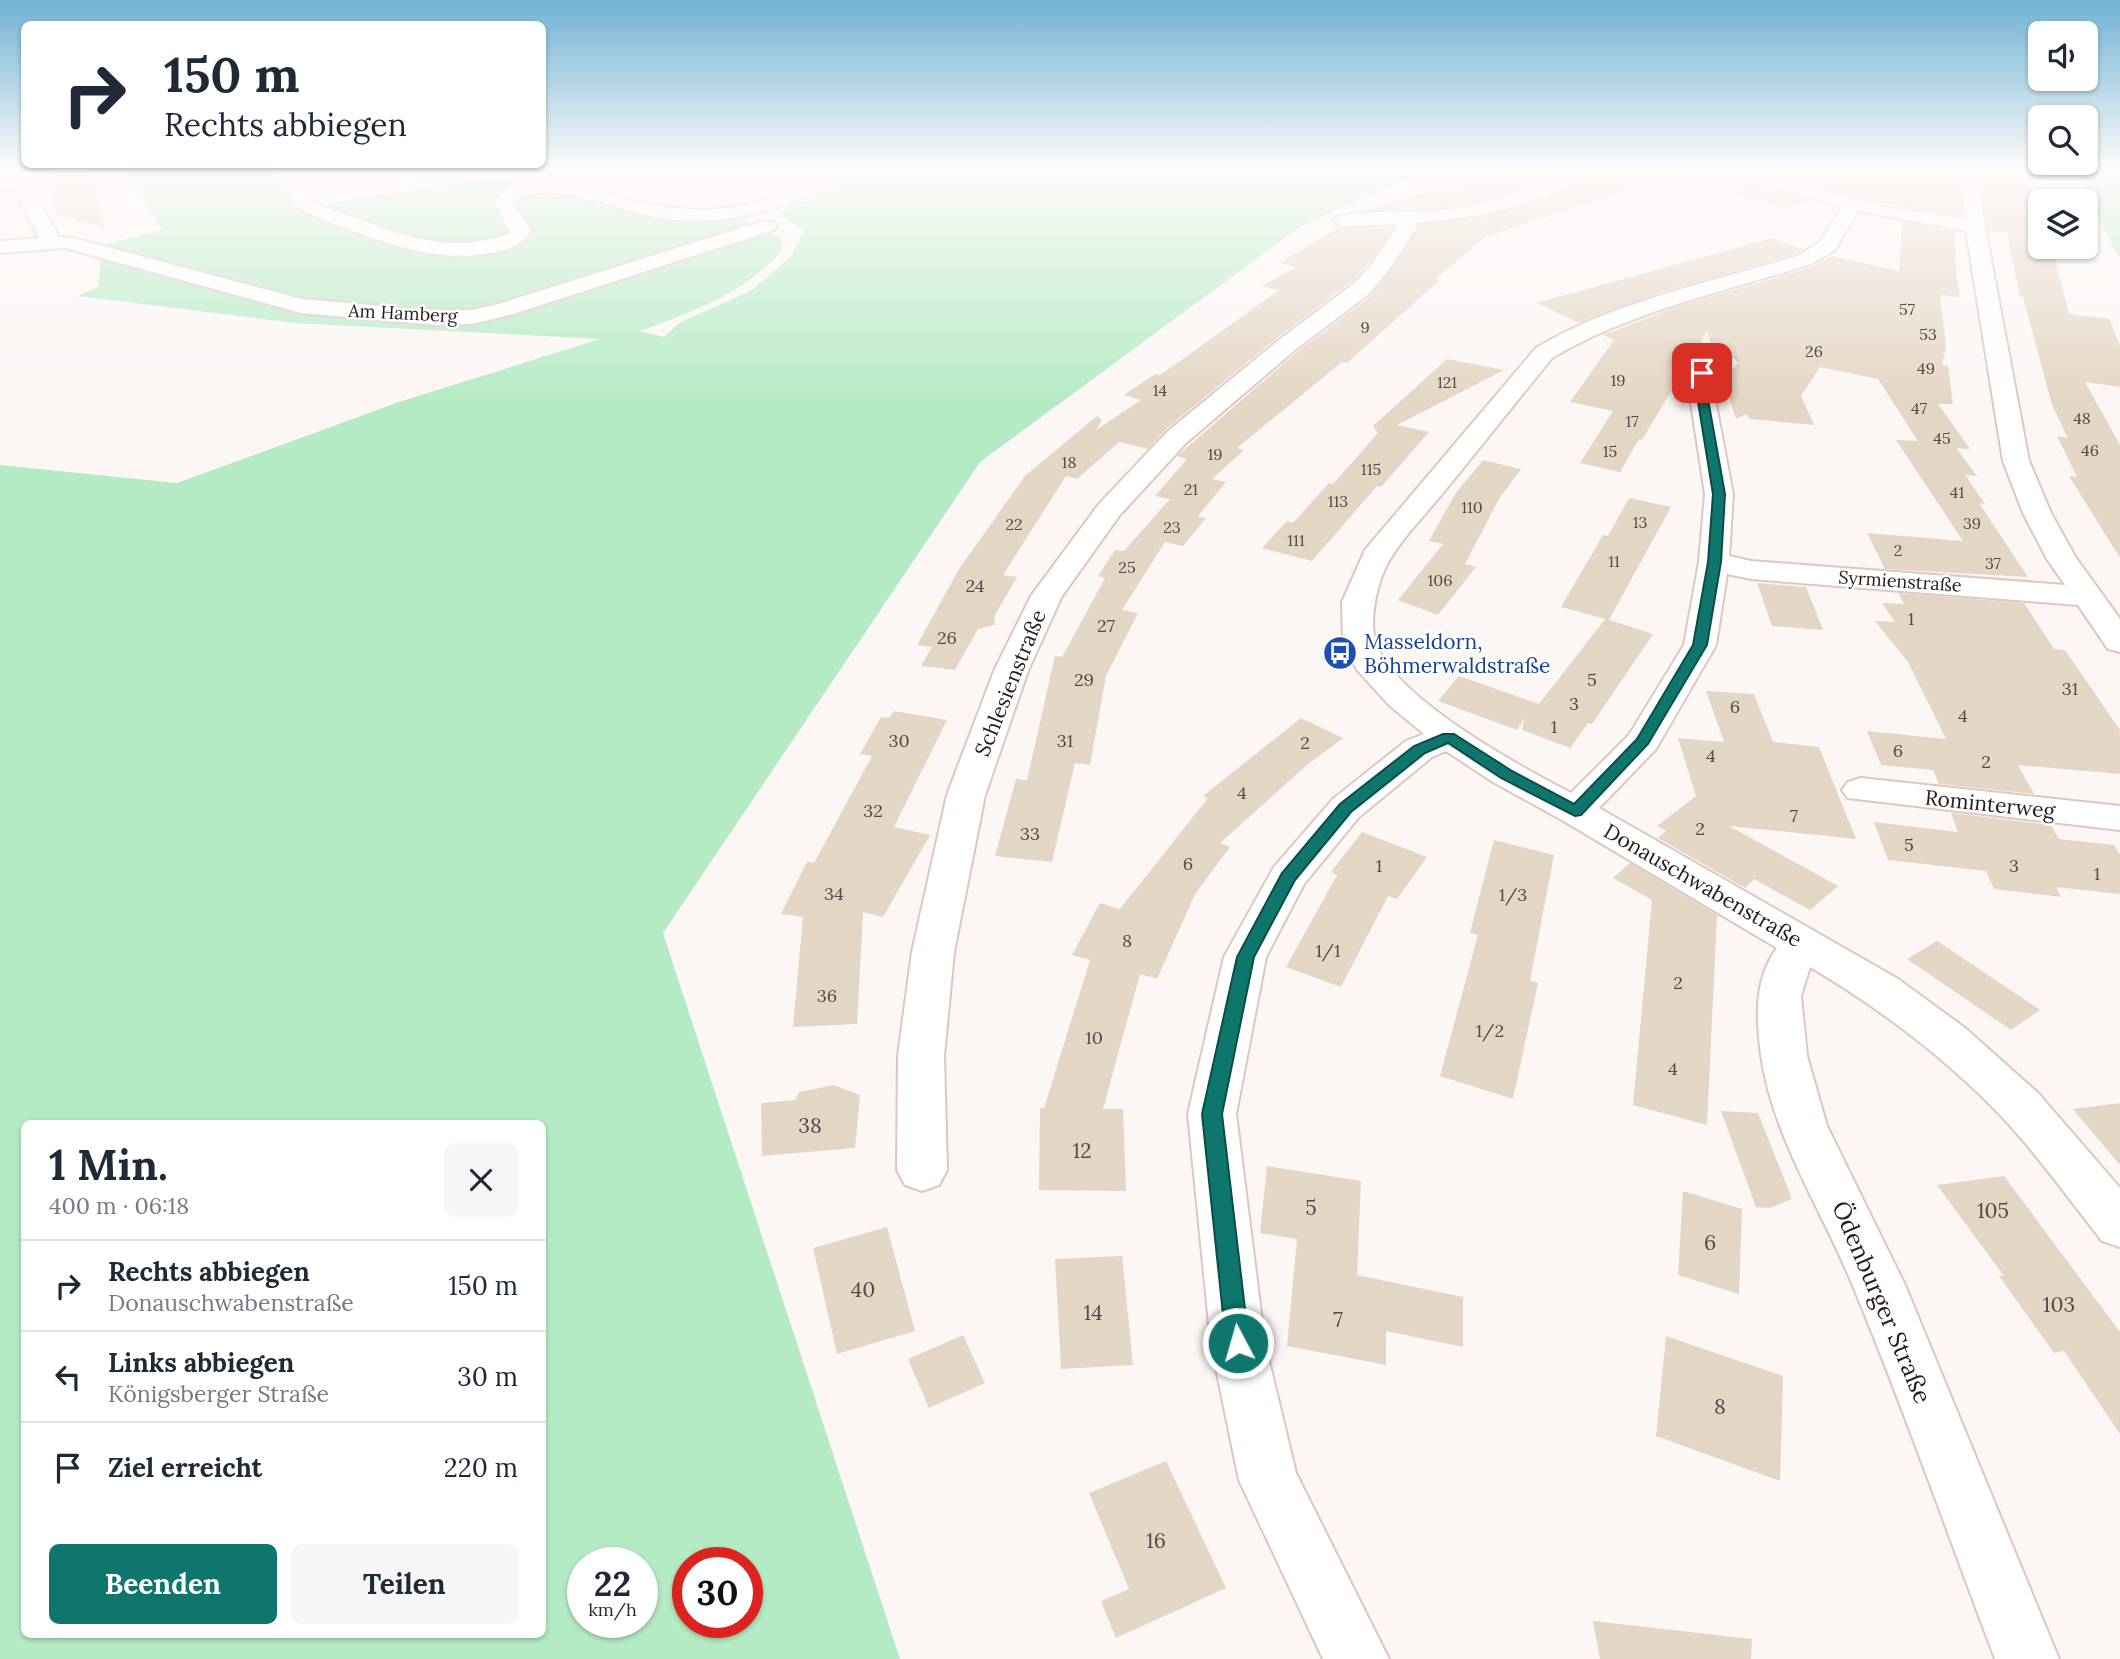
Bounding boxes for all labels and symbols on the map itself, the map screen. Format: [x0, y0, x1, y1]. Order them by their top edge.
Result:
street label: Am Hamberg [347, 299, 459, 327]
house number: 57 [1899, 299, 1916, 319]
house number: 9 [1360, 317, 1370, 337]
house number: 53 [1919, 324, 1937, 344]
house number: 26 [1805, 341, 1823, 361]
pin [1672, 343, 1732, 403]
house number: 49 [1917, 358, 1935, 378]
house number: 19 [1610, 370, 1626, 390]
house number: 121 [1437, 372, 1457, 392]
house number: 14 [1153, 380, 1168, 400]
house number: 47 [1911, 398, 1928, 418]
house number: 48 [2073, 408, 2091, 428]
house number: 17 [1625, 411, 1639, 431]
house number: 45 [1933, 428, 1951, 448]
house number: 46 [2081, 440, 2099, 460]
house number: 15 [1603, 441, 1617, 461]
house number: 19 [1207, 444, 1223, 464]
house number: 18 [1062, 452, 1076, 472]
house number: 115 [1361, 459, 1381, 479]
house number: 21 [1184, 479, 1198, 499]
house number: 41 [1950, 482, 1964, 502]
house number: 113 [1328, 491, 1348, 511]
house number: 110 [1461, 497, 1483, 517]
house number: 13 [1633, 512, 1647, 532]
house number: 39 [1963, 513, 1981, 533]
house number: 22 [1005, 514, 1023, 534]
house number: 23 [1163, 517, 1181, 537]
house number: 111 [1287, 530, 1305, 550]
house number: 2 [1894, 540, 1902, 560]
house number: 11 [1608, 551, 1620, 571]
house number: 37 [1985, 553, 2002, 573]
house number: 25 [1118, 557, 1136, 577]
street label: Syrmienstraße [1838, 565, 1963, 597]
house number: 106 [1427, 570, 1453, 590]
house number: 24 [965, 574, 985, 597]
street label: Schlesienstraße [968, 606, 1052, 760]
house number: 1 [1908, 607, 1914, 630]
house number: 27 [1097, 614, 1115, 637]
house number: 26 [937, 626, 957, 649]
place label: Masseldorn, Böhmerwaldstraße [1364, 628, 1550, 679]
bus stop icon: Masseldorn, Böhmerwaldstraße [1321, 634, 1359, 672]
house number: 29 [1074, 668, 1094, 691]
house number: 5 [1587, 668, 1597, 691]
house number: 31 [2062, 677, 2078, 700]
house number: 3 [1569, 692, 1579, 715]
house number: 6 [1730, 695, 1740, 718]
house number: 4 [1958, 704, 1968, 727]
house number: 1 [1551, 715, 1557, 738]
house number: 30 [888, 729, 910, 752]
house number: 31 [1057, 729, 1073, 752]
house number: 2 [1300, 731, 1310, 754]
house number: 6 [1893, 739, 1903, 762]
house number: 4 [1706, 744, 1716, 767]
house number: 2 [1981, 750, 1991, 773]
house number: 4 [1237, 781, 1247, 804]
street label: Rominterweg [1924, 784, 2057, 824]
house number: 32 [863, 799, 883, 822]
house number: 7 [1790, 804, 1798, 827]
street label: Donauschwabenstraße [1599, 817, 1807, 953]
house number: 2 [1695, 817, 1705, 840]
house number: 33 [1020, 822, 1040, 845]
house number: 5 [1904, 833, 1914, 856]
house number: 6 [1183, 852, 1193, 875]
house number: 1 [1376, 854, 1382, 877]
house number: 3 [2009, 854, 2019, 877]
house number: 1 [2094, 862, 2100, 885]
house number: 34 [824, 882, 844, 905]
house number: 1/3 [1499, 883, 1527, 906]
house number: 8 [1122, 929, 1132, 952]
house number: 1/1 [1315, 939, 1341, 962]
house number: 2 [1673, 971, 1683, 994]
house number: 36 [817, 984, 837, 1007]
house number: 1/2 [1476, 1019, 1504, 1042]
house number: 10 [1085, 1026, 1103, 1049]
house number: 4 [1668, 1057, 1678, 1080]
house number: 38 [798, 1112, 822, 1139]
house number: 12 [1073, 1137, 1091, 1164]
house number: 5 [1305, 1194, 1317, 1221]
street label: Ödenburger Straße [1825, 1196, 1939, 1408]
house number: 105 [1977, 1197, 2009, 1224]
house number: 6 [1704, 1229, 1716, 1256]
house number: 40 [851, 1276, 875, 1303]
house number: 103 [2043, 1291, 2075, 1318]
house number: 14 [1083, 1299, 1103, 1326]
position arrow [1201, 1306, 1275, 1380]
house number: 7 [1333, 1306, 1343, 1333]
house number: 8 [1714, 1393, 1726, 1420]
house number: 16 [1146, 1527, 1166, 1554]
speed limit sign: 30 [672, 1547, 763, 1638]

